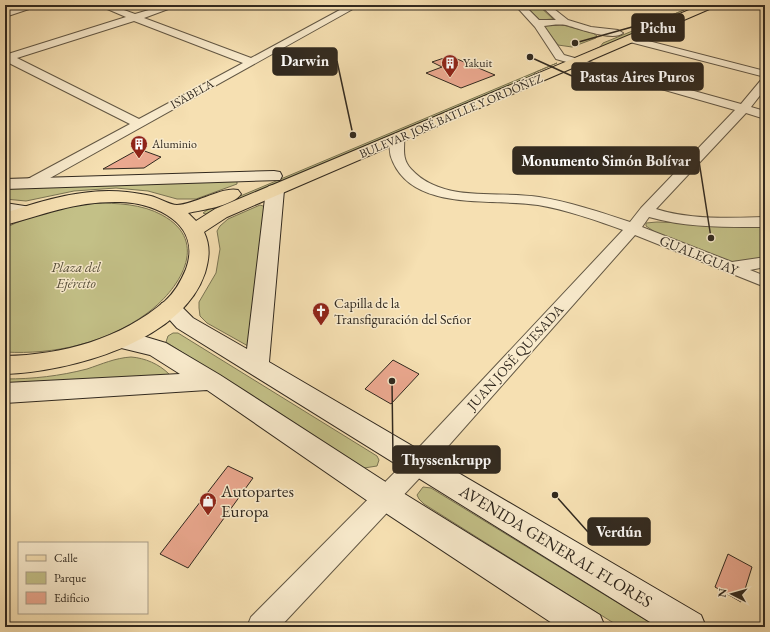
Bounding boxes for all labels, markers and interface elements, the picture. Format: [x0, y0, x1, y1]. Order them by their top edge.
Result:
callout: Pichu [632, 14, 684, 41]
text: Pichu [640, 18, 677, 37]
callout: Darwin [273, 48, 337, 75]
text: Darwin [281, 51, 330, 70]
building icon: Yakuit [440, 53, 460, 78]
place label: Yakuit [463, 55, 492, 71]
callout: Pastas Aires Puros [572, 63, 703, 90]
text: Pastas Aires Puros [580, 67, 694, 86]
street label: BULEVAR JOSÉ BATLLE Y ORDÓÑEZ [357, 70, 546, 162]
street label: ISABELA [168, 75, 217, 112]
building icon: Aluminio [129, 134, 149, 159]
place label: Aluminio [151, 136, 197, 152]
callout: Monumento Simón Bolívar [513, 147, 699, 174]
text: Monumento Simón Bolívar [521, 151, 692, 170]
street label: GUALEGUAY [657, 231, 742, 279]
park label: Plaza del Ejército [51, 258, 102, 292]
place label: Capilla de la Transfiguración del Señor [334, 294, 471, 328]
street label: JUAN JOSÉ QUESADA [462, 300, 567, 414]
church icon: Capilla de la Transfiguración del Señor [311, 301, 331, 326]
callout: Thyssenkrupp [393, 446, 500, 473]
text: Thyssenkrupp [401, 450, 491, 469]
street label: AVENIDA GENERAL FLORES [455, 479, 657, 612]
place label: Autopartes Europa [220, 480, 294, 522]
shop icon: Autopartes Europa [198, 491, 218, 516]
callout: Verdún [588, 518, 650, 545]
text: Verdún [596, 522, 643, 541]
legend [18, 542, 148, 614]
text: Calle [54, 550, 78, 566]
text: Parque [54, 570, 86, 586]
north arrow [712, 574, 752, 614]
text: N [715, 588, 729, 598]
text: Edificio [54, 590, 90, 606]

